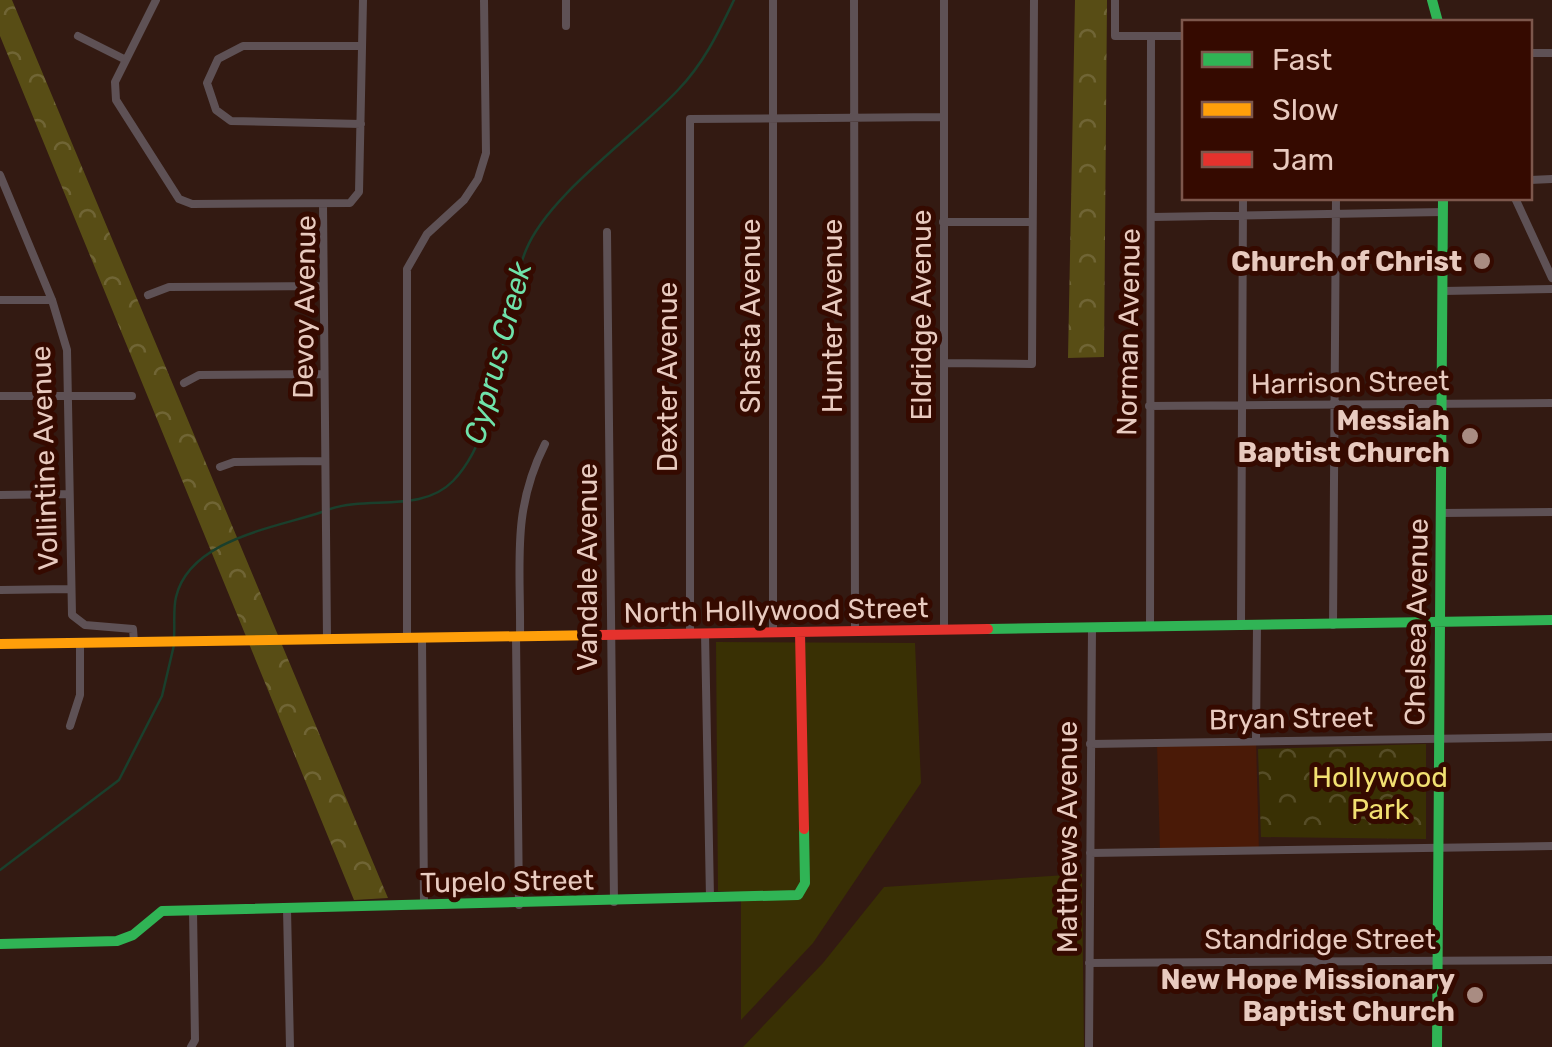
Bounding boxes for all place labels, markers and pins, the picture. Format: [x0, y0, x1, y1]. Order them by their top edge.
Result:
place label: Church of Christ [1231, 245, 1462, 278]
marker: Church of Christ [1471, 250, 1493, 272]
place label: Messiah Baptist Church [1238, 404, 1450, 469]
marker: Messiah Baptist Church [1459, 425, 1481, 447]
place label: New Hope Missionary Baptist Church [1160, 963, 1455, 1028]
marker: New Hope Missionary Baptist Church [1464, 984, 1486, 1006]

